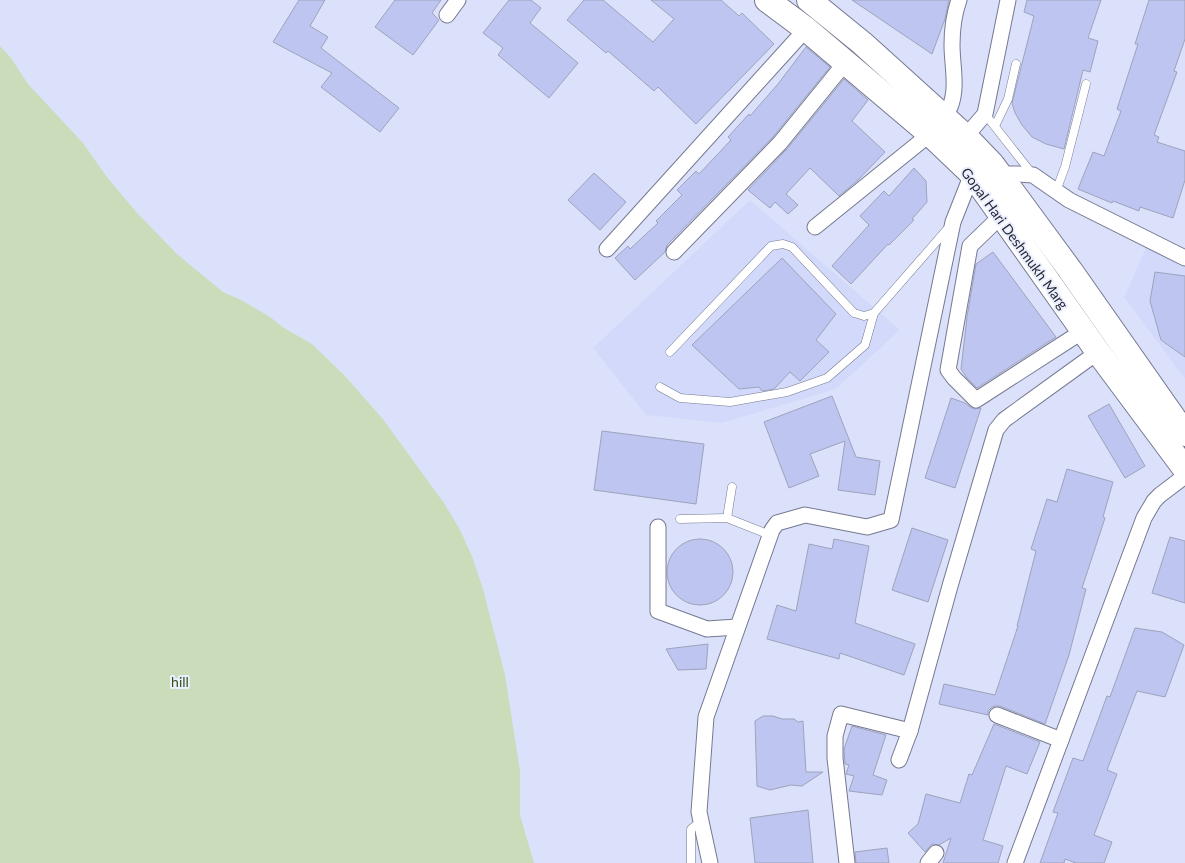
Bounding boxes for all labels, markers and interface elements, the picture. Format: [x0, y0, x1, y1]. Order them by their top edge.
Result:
street label: Gopal Hari Deshmukh Marg [958, 164, 1072, 312]
park label: hill [171, 673, 189, 690]

